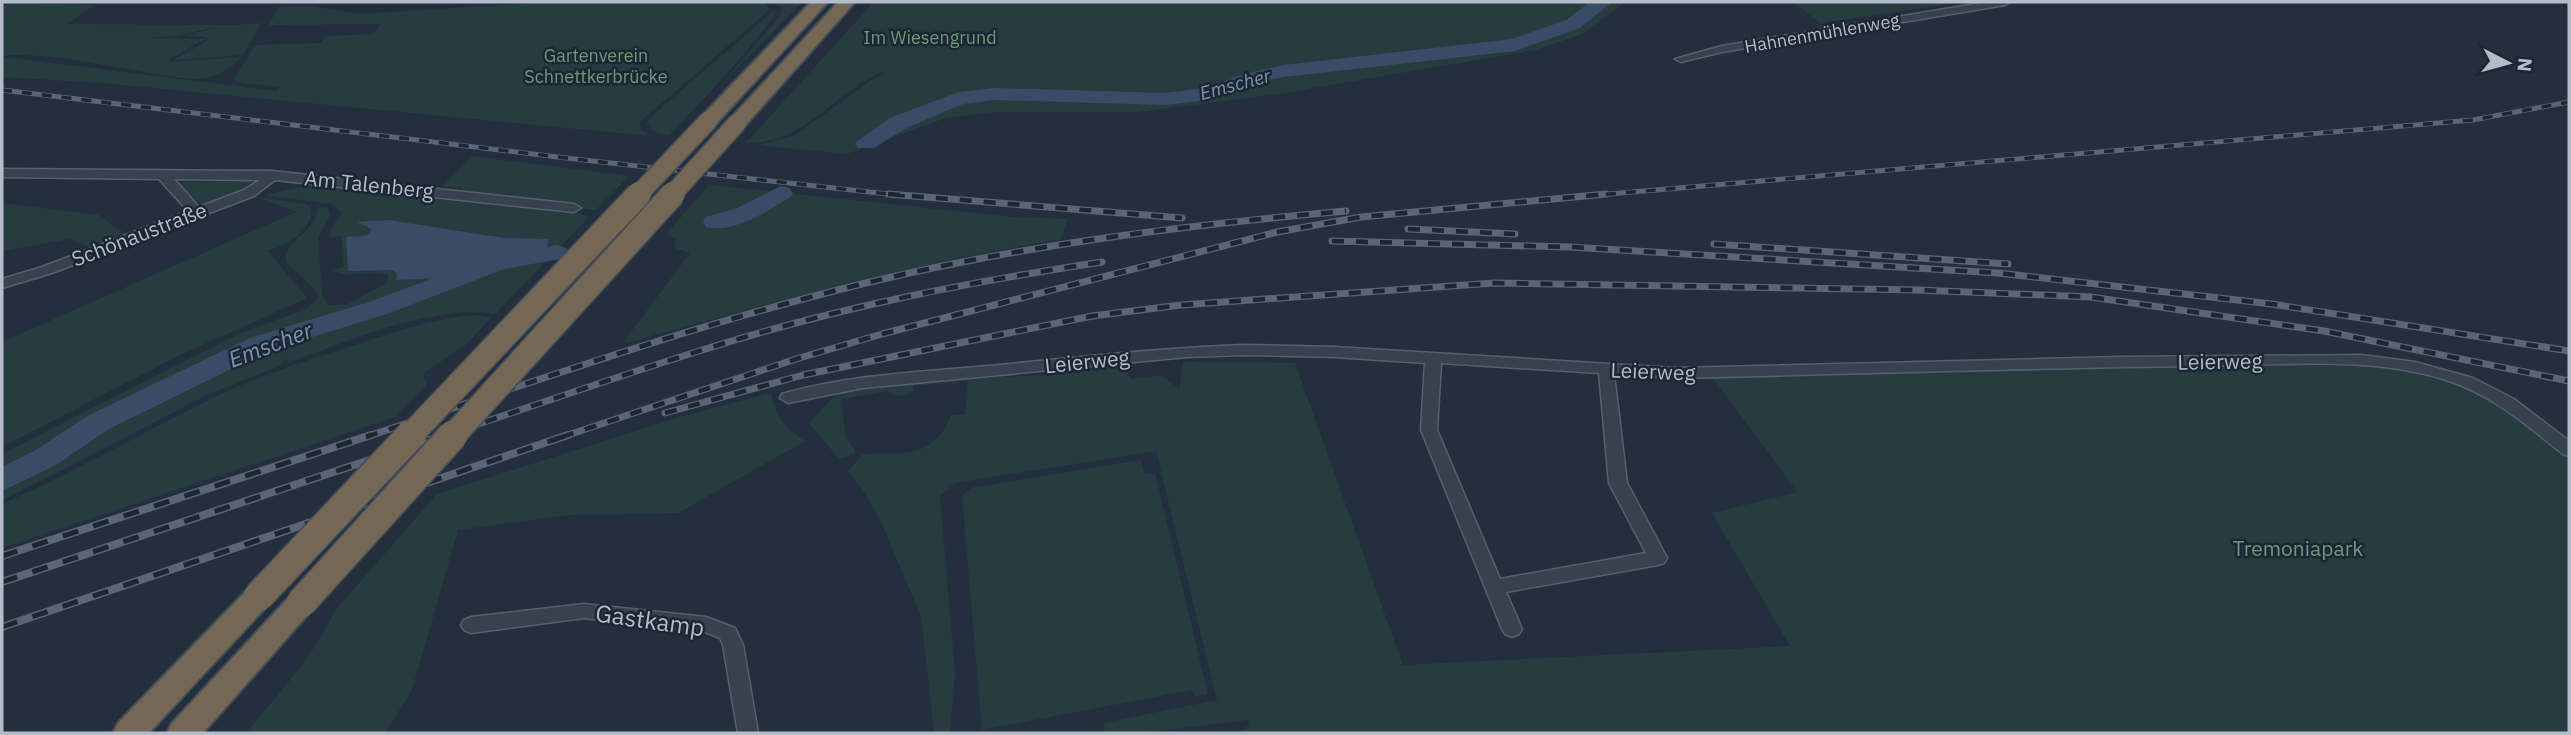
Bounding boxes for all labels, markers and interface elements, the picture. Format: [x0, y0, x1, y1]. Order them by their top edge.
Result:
street label: Hahnenmühlenweg [1743, 8, 1902, 58]
park label: Im Wiesengrund [863, 26, 997, 49]
north arrow [2473, 28, 2543, 98]
park label: Gartenverein Schnettkerbrücke [524, 44, 668, 88]
text: N [2512, 57, 2538, 73]
water label: Emscher [1197, 63, 1274, 105]
street label: Am Talenberg [303, 163, 435, 205]
street label: Schönaustraße [67, 195, 211, 273]
water label: Emscher [224, 314, 317, 374]
street label: Leierweg [1043, 343, 1131, 379]
street label: Leierweg [2177, 346, 2263, 376]
street label: Leierweg [1610, 356, 1696, 386]
park label: Tremoniapark [2233, 534, 2363, 562]
street label: Gastkamp [593, 597, 707, 643]

